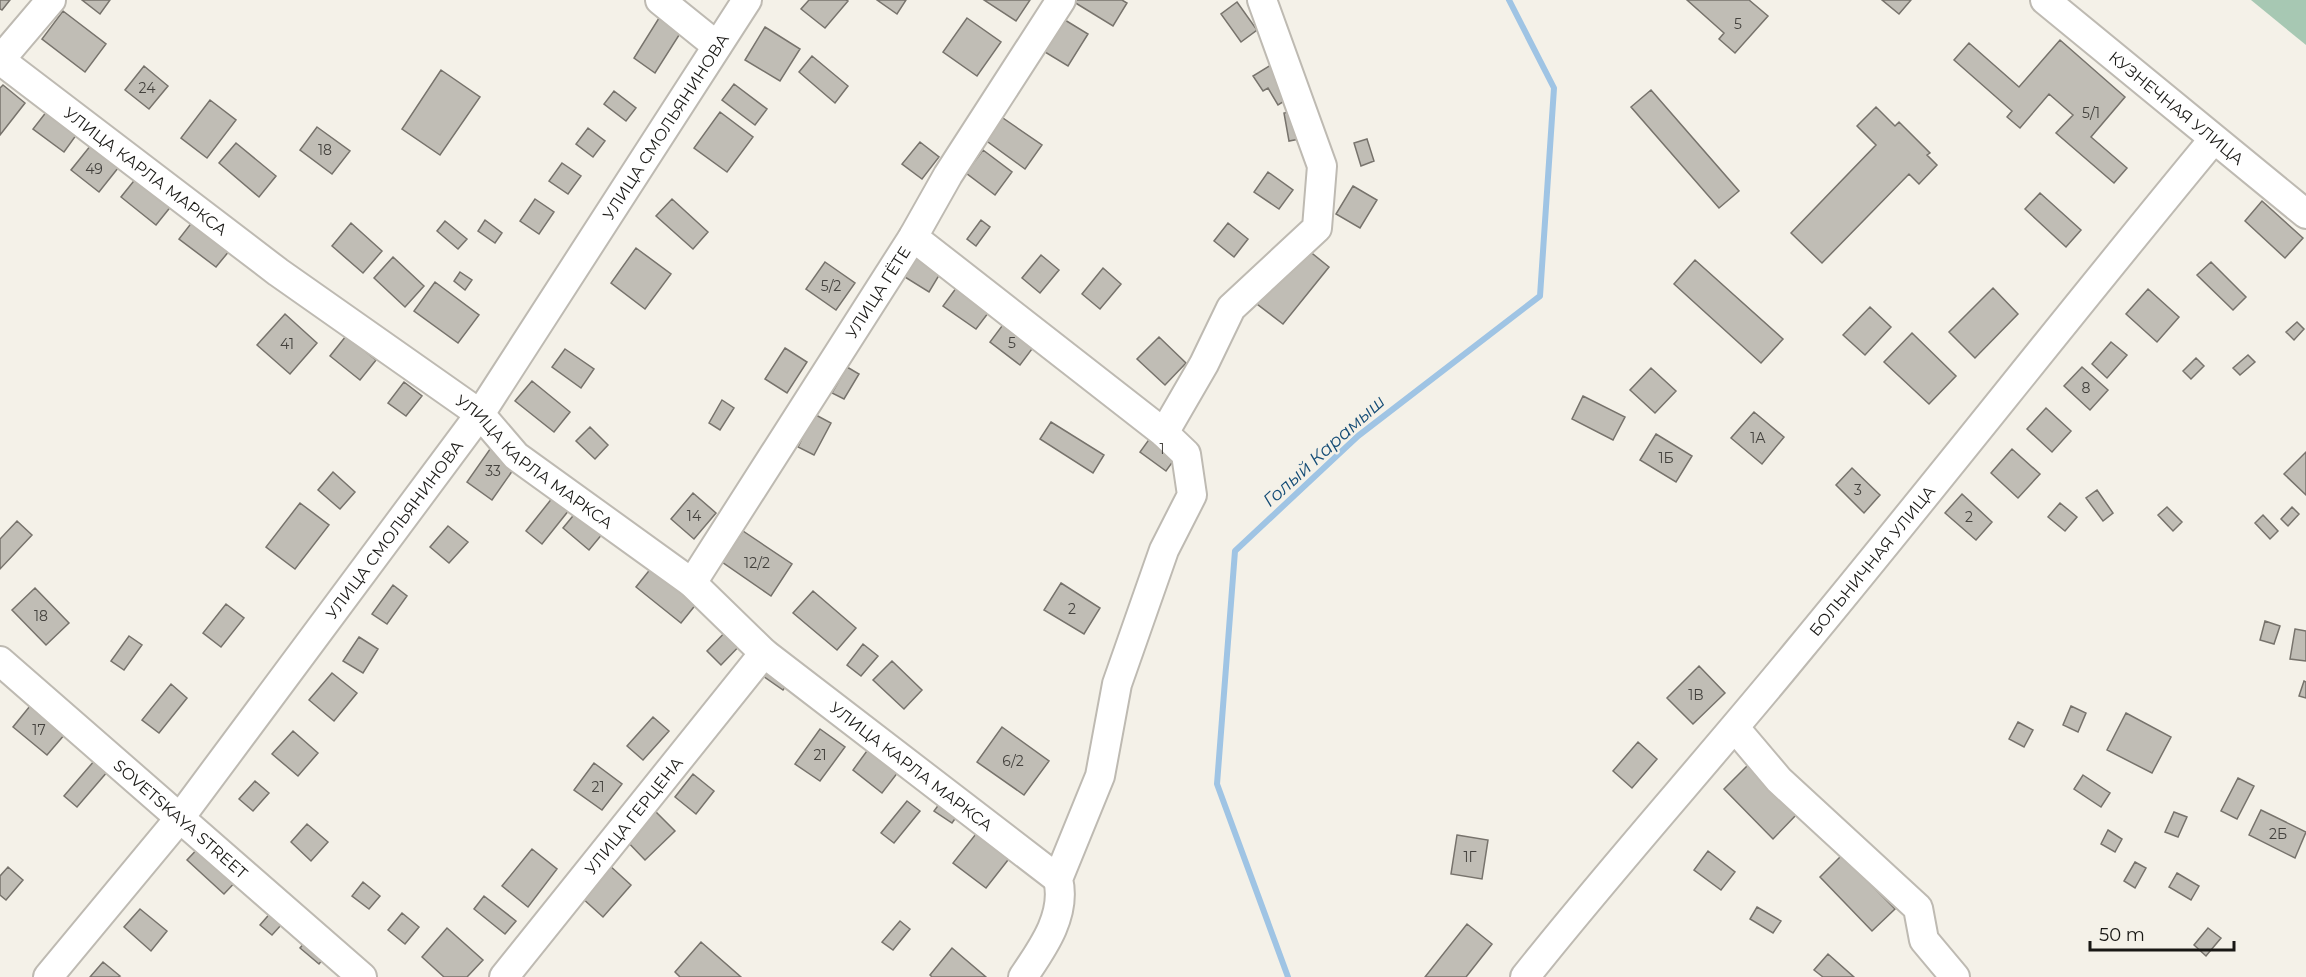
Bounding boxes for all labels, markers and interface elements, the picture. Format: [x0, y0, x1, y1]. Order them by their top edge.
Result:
house number: 5 [1734, 15, 1742, 33]
street label: УЛИЦА СМОЛЬЯНИНОВА [598, 30, 732, 223]
street label: КУЗНЕЧНАЯ УЛИЦА [2105, 47, 2248, 169]
house number: 24 [139, 79, 156, 97]
street label: УЛИЦА КАРЛА МАРКСА [60, 103, 231, 239]
house number: 5/1 [2082, 104, 2100, 122]
house number: 18 [318, 141, 332, 159]
house number: 49 [85, 160, 103, 178]
street label: УЛИЦА ГЁТЕ [841, 243, 914, 342]
house number: 5/2 [821, 277, 841, 295]
house number: 5 [1008, 334, 1016, 352]
house number: 41 [280, 335, 294, 353]
house number: 8 [2082, 379, 2091, 397]
street label: УЛИЦА КАРЛА МАРКСА [452, 390, 617, 533]
water label: Голый Карамыш [1258, 390, 1390, 512]
house number: 1А [1750, 429, 1766, 447]
street label: УЛИЦА СМОЛЬЯНИНОВА [322, 436, 467, 622]
house number: 1 [1159, 440, 1165, 458]
house number: 1Б [1658, 449, 1674, 467]
house number: 33 [485, 462, 501, 480]
street label: БОЛЬНИЧНАЯ УЛИЦА [1805, 481, 1939, 640]
house number: 3 [1854, 481, 1862, 499]
house number: 14 [687, 507, 702, 525]
house number: 2 [1965, 508, 1973, 526]
house number: 12/2 [744, 554, 770, 572]
house number: 2 [1068, 600, 1076, 618]
house number: 18 [34, 607, 48, 625]
house number: 1В [1688, 686, 1704, 704]
street label: УЛИЦА КАРЛА МАРКСА [826, 698, 997, 835]
house number: 17 [32, 721, 46, 739]
house number: 21 [813, 746, 827, 764]
house number: 6/2 [1002, 752, 1024, 770]
street label: УЛИЦА ГЕРЦЕНА [581, 753, 687, 878]
street label: SOVETSKAYA STREET [110, 755, 252, 883]
house number: 21 [591, 778, 605, 796]
house number: 2Б [2269, 825, 2287, 843]
house number: 1Г [1463, 848, 1477, 866]
scale bar [2090, 914, 2234, 952]
text: 50 m [2099, 924, 2145, 946]

